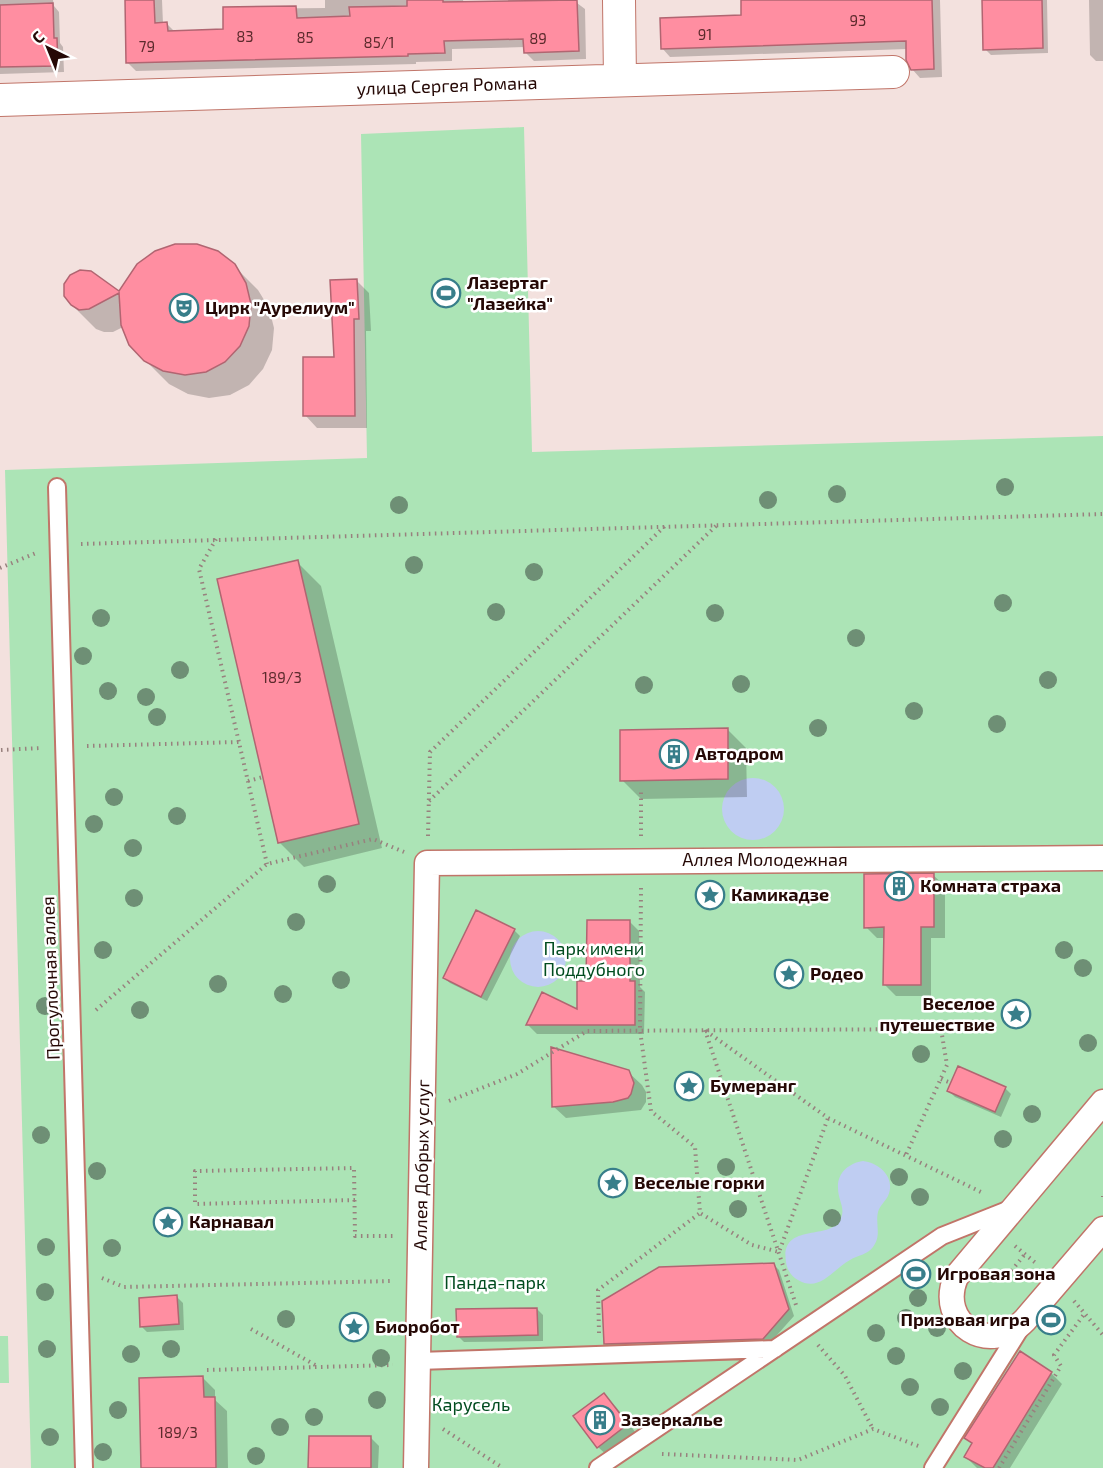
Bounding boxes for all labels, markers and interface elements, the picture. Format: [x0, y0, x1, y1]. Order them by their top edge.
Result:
house number: 93 [850, 11, 866, 29]
north arrow [18, 18, 78, 78]
house number: 91 [698, 25, 712, 43]
text: С [28, 27, 47, 47]
house number: 83 [236, 27, 254, 45]
house number: 85 [296, 28, 314, 46]
house number: 89 [529, 29, 547, 47]
house number: 85/1 [364, 33, 394, 51]
house number: 79 [139, 37, 155, 55]
street label: улица Сергея Романа [356, 71, 538, 99]
place label: Лазертаг "Лазейка" [467, 271, 553, 314]
sports icon: Лазертаг "Лазейка" [430, 277, 462, 309]
theatre icon: Цирк "Аурелиум" [168, 292, 200, 324]
place label: Цирк "Аурелиум" [205, 296, 355, 318]
house number: 189/3 [262, 668, 302, 686]
building icon: Автодром [658, 738, 690, 770]
place label: Автодром [695, 742, 784, 764]
street label: Аллея Молодежная [682, 848, 848, 870]
building icon: Комната страха [883, 870, 915, 902]
place label: Комната страха [920, 874, 1061, 896]
place icon: Камикадзе [694, 879, 726, 911]
place label: Камикадзе [731, 883, 829, 905]
street label: Прогулочная аллея [36, 896, 64, 1060]
park label: Парк имени Поддубного [543, 937, 645, 980]
place icon: Родео [773, 958, 805, 990]
place label: Родео [810, 962, 864, 984]
place label: Веселое путешествие [880, 992, 995, 1035]
place icon: Веселое путешествие [1000, 998, 1032, 1030]
place icon: Бумеранг [673, 1070, 705, 1102]
place label: Бумеранг [710, 1074, 797, 1096]
street label: Аллея Добрых услуг [409, 1079, 433, 1251]
place icon: Веселые горки [597, 1167, 629, 1199]
place label: Веселые горки [634, 1171, 765, 1193]
place icon: Карнавал [152, 1206, 184, 1238]
place label: Карнавал [189, 1210, 274, 1232]
sports icon: Игровая зона [900, 1258, 932, 1290]
place label: Игровая зона [937, 1262, 1056, 1284]
park label: Панда-парк [444, 1271, 546, 1293]
sports icon: Призовая игра [1035, 1304, 1067, 1336]
place label: Призовая игра [900, 1308, 1030, 1330]
place icon: Биоробот [338, 1311, 370, 1343]
place label: Биоробот [375, 1315, 460, 1337]
park label: Карусель [432, 1393, 510, 1415]
building icon: Зазеркалье [584, 1404, 616, 1436]
place label: Зазеркалье [621, 1408, 723, 1430]
house number: 189/3 [158, 1423, 198, 1441]

